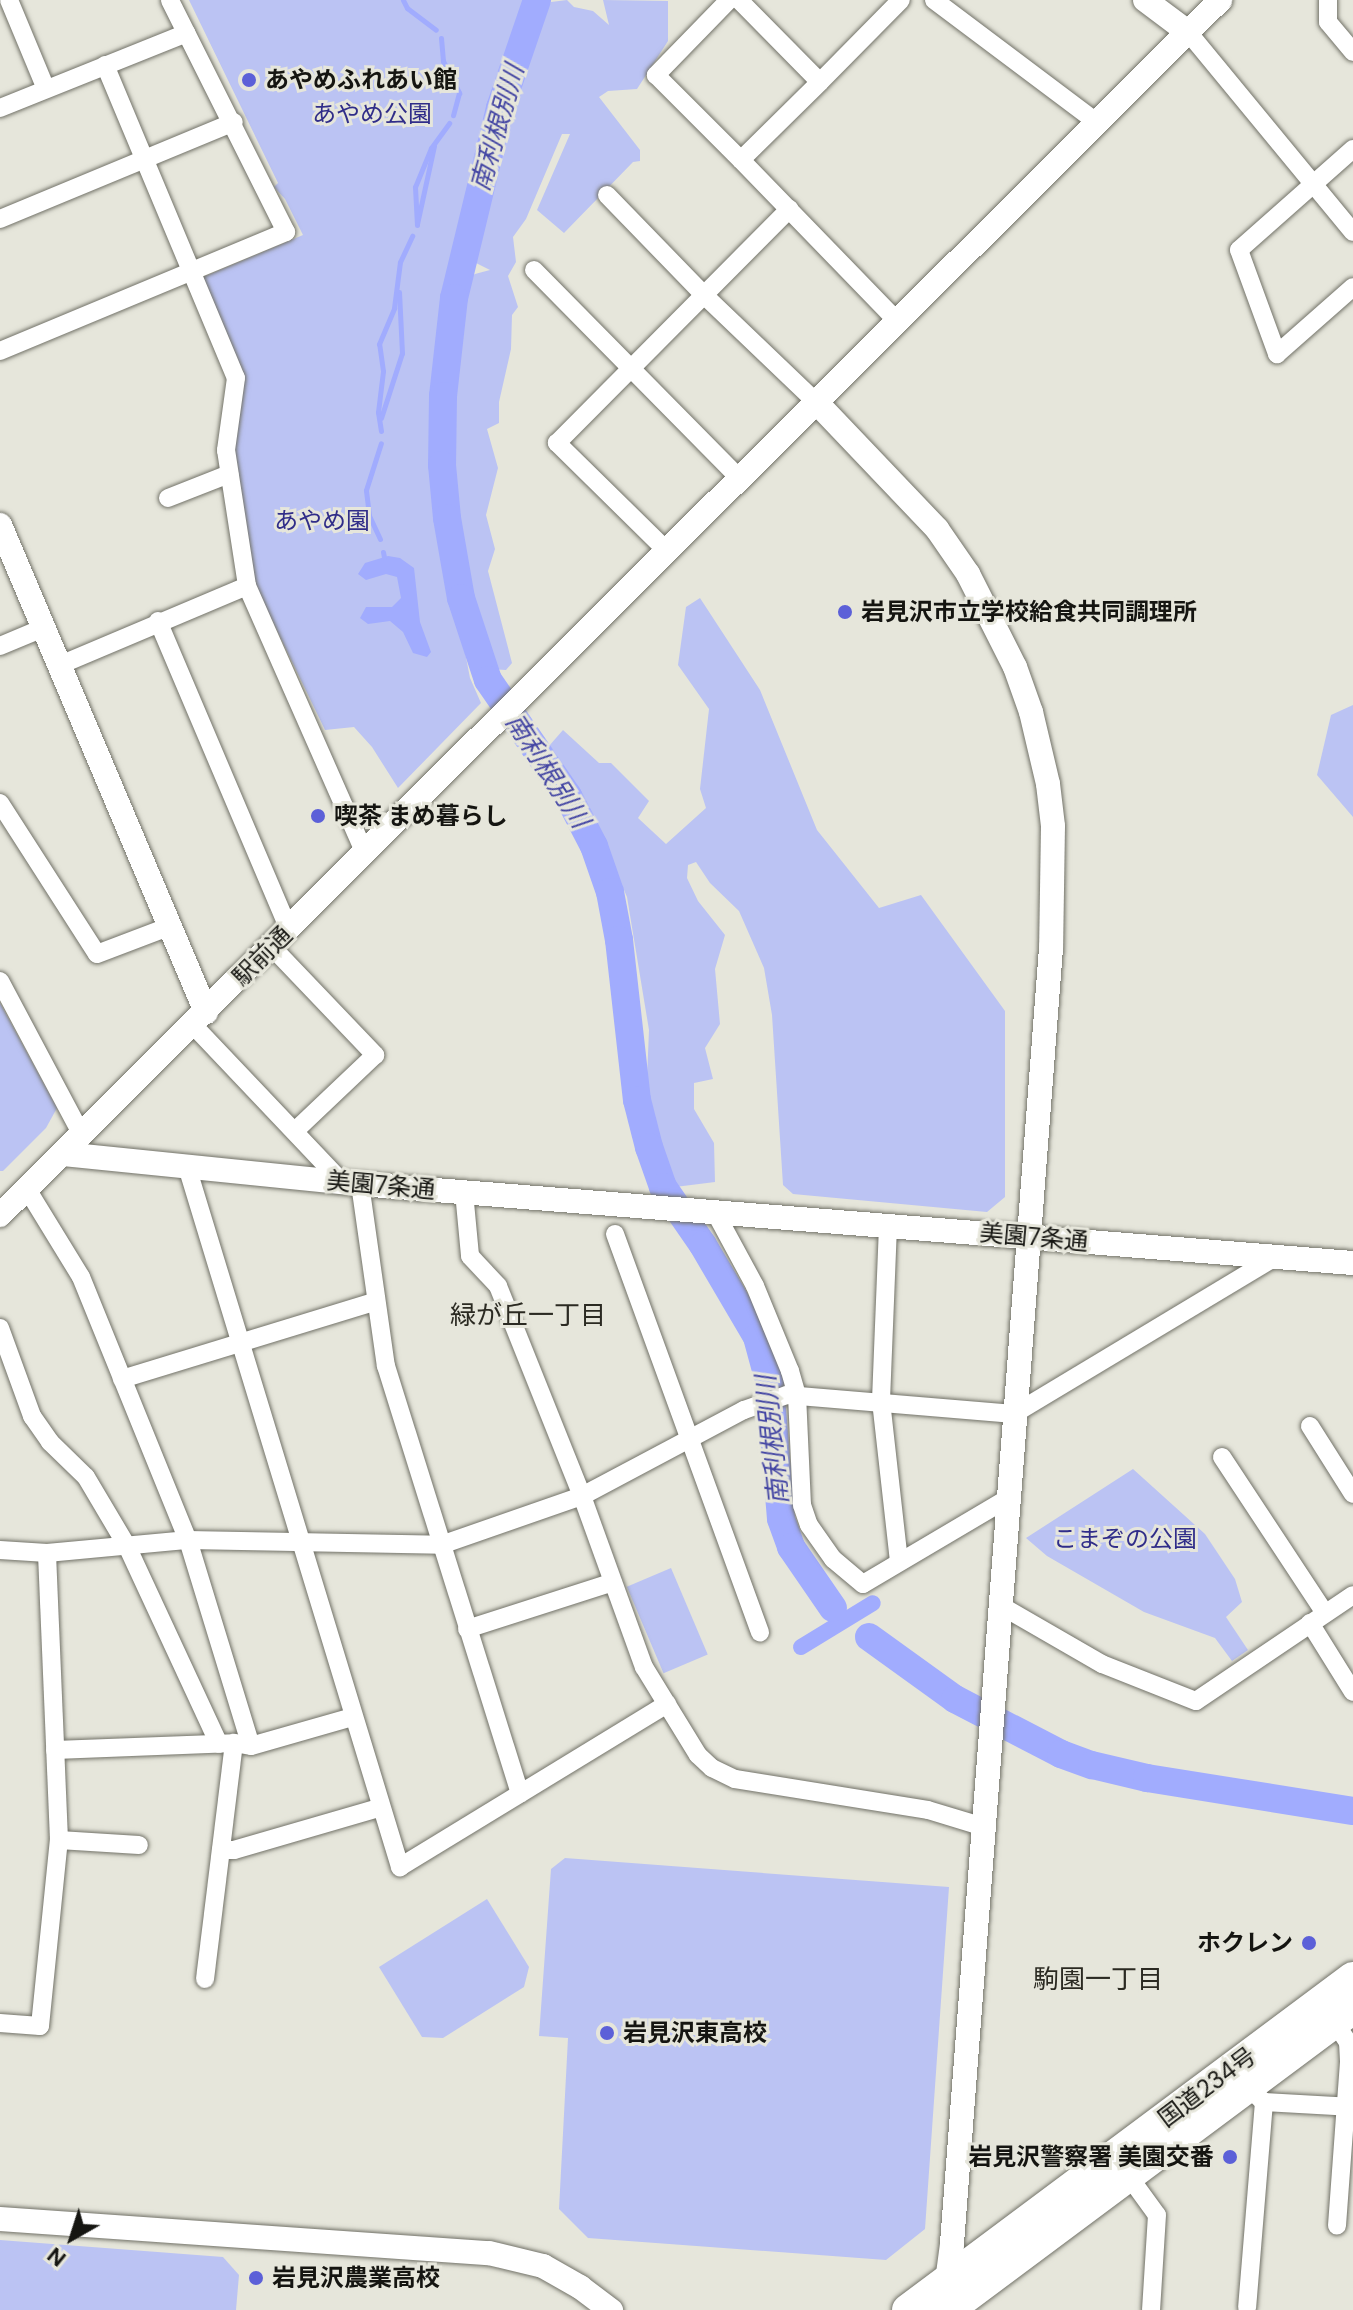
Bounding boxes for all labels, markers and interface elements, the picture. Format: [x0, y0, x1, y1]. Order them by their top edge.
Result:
water label: 南利根別川 [465, 61, 531, 195]
place label: あやめふれあい館 [265, 66, 457, 94]
marker: あやめふれあい館 [240, 71, 258, 89]
park label: あやめ公園 [312, 100, 432, 128]
park label: あやめ園 [274, 507, 370, 535]
place label: 岩見沢市立学校給食共同調理所 [861, 598, 1197, 626]
marker: 岩見沢市立学校給食共同調理所 [836, 603, 854, 621]
water label: 南利根別川 [499, 708, 595, 834]
place label: 喫茶 まめ暮らし [334, 802, 508, 830]
marker: 喫茶 まめ暮らし [309, 807, 327, 825]
street label: 駅前通 [226, 920, 298, 992]
street label: 美園7条通 [326, 1166, 436, 1204]
street label: 美園7条通 [979, 1218, 1089, 1256]
district label: 緑が丘一丁目 [450, 1300, 606, 1332]
water label: 南利根別川 [751, 1374, 795, 1506]
park label: こまぞの公園 [1053, 1525, 1197, 1553]
place label: ホクレン [1197, 1929, 1293, 1957]
marker: ホクレン [1300, 1934, 1318, 1952]
district label: 駒園一丁目 [1033, 1964, 1163, 1996]
place label: 岩見沢東高校 [623, 2019, 767, 2047]
marker: 岩見沢東高校 [598, 2024, 616, 2042]
street label: 国道234号 [1153, 2041, 1261, 2133]
place label: 岩見沢警察署 美園交番 [968, 2143, 1214, 2171]
marker: 岩見沢警察署 美園交番 [1221, 2148, 1239, 2166]
north arrow [32, 2198, 112, 2278]
text: N [41, 2241, 72, 2273]
place label: 岩見沢農業高校 [272, 2264, 440, 2292]
marker: 岩見沢農業高校 [247, 2269, 265, 2287]

